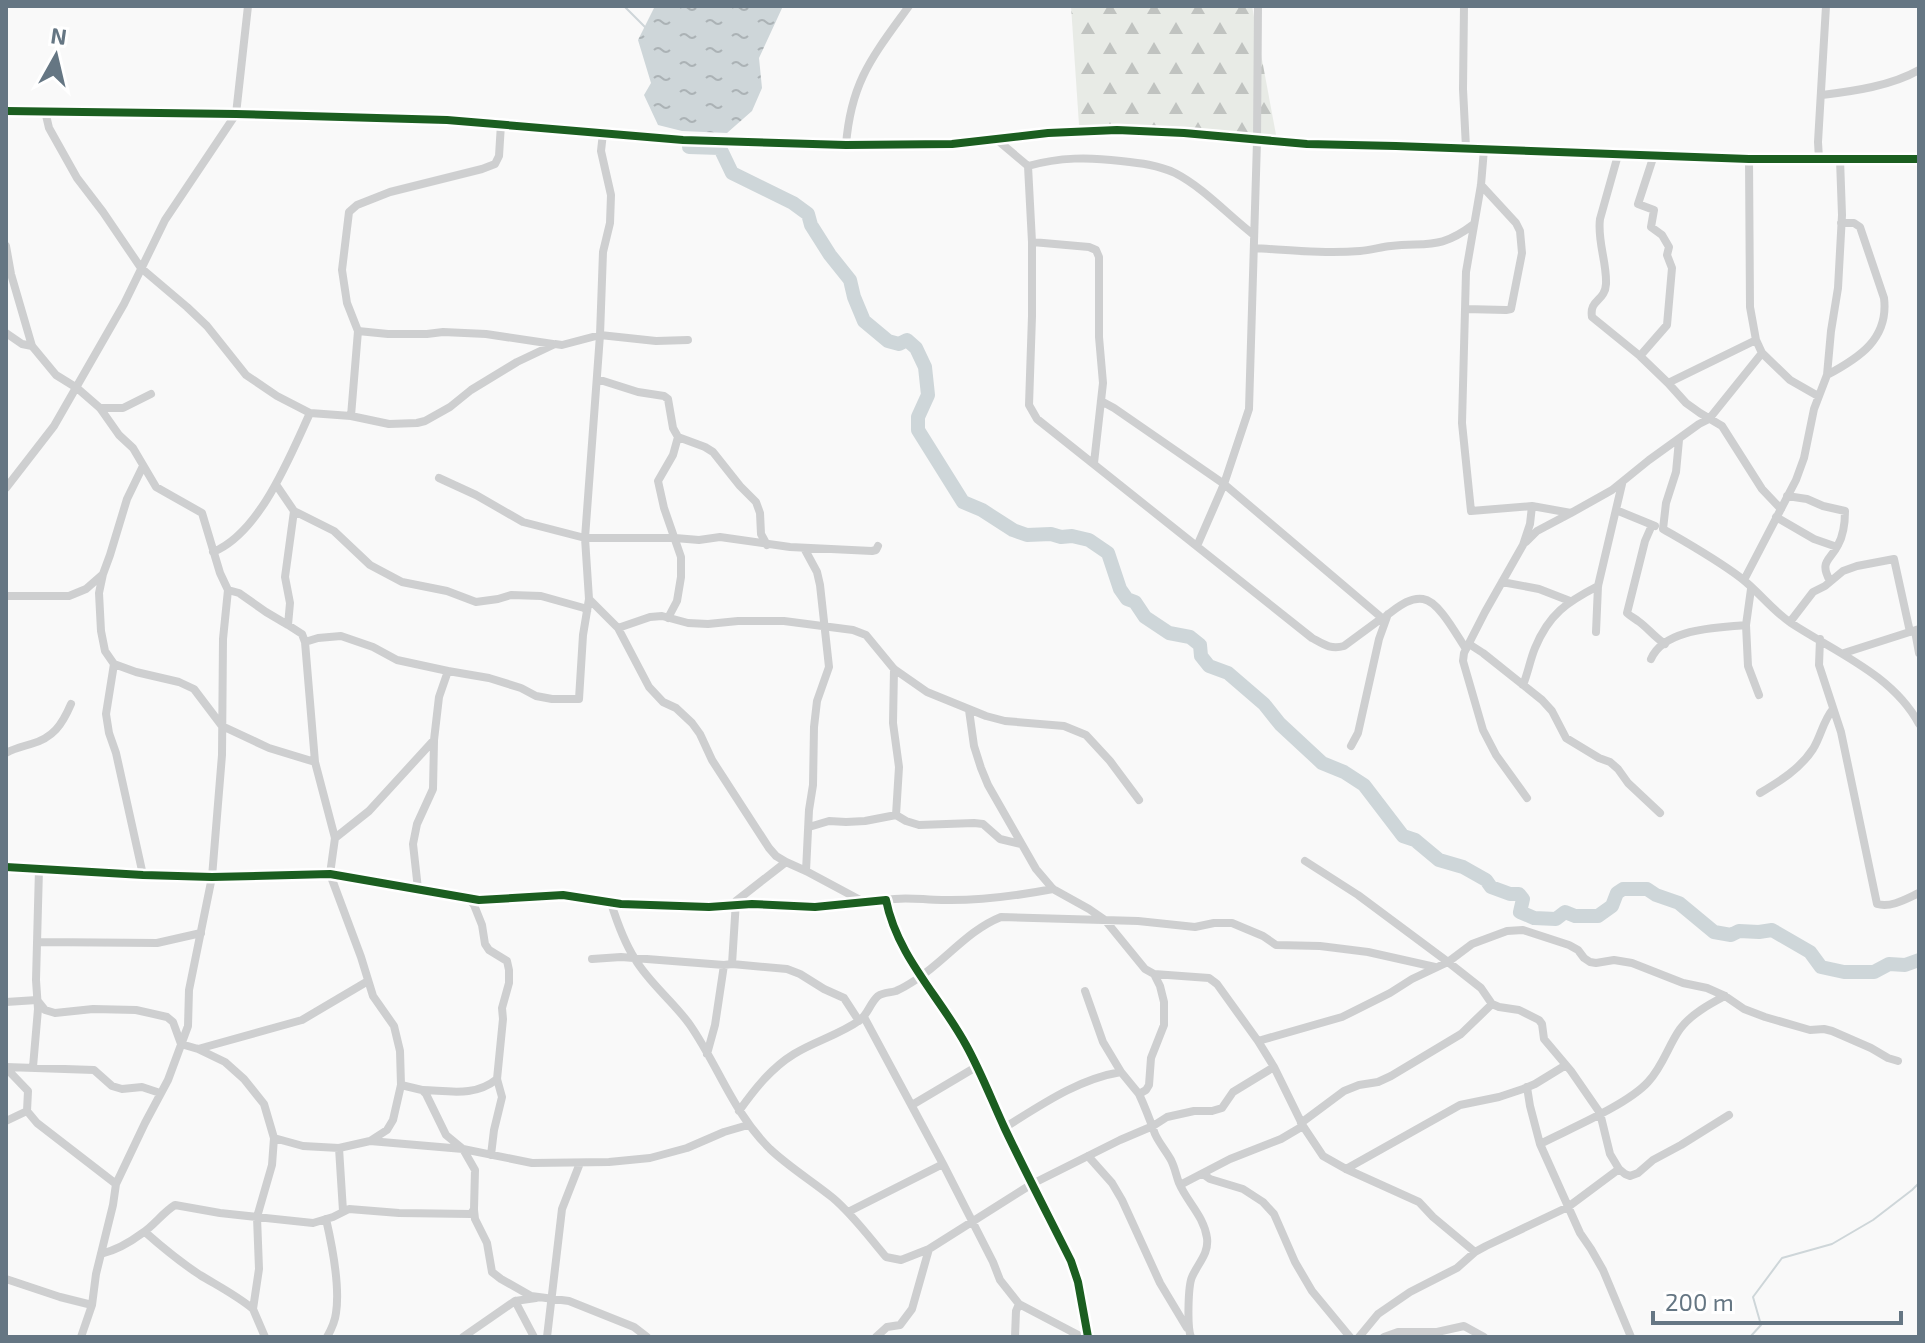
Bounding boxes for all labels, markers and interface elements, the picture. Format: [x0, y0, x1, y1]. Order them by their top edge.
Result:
north arrow [16, 16, 96, 96]
text: N [49, 21, 69, 49]
scale bar [1653, 1275, 1901, 1325]
text: 200 m [1665, 1287, 1734, 1316]

